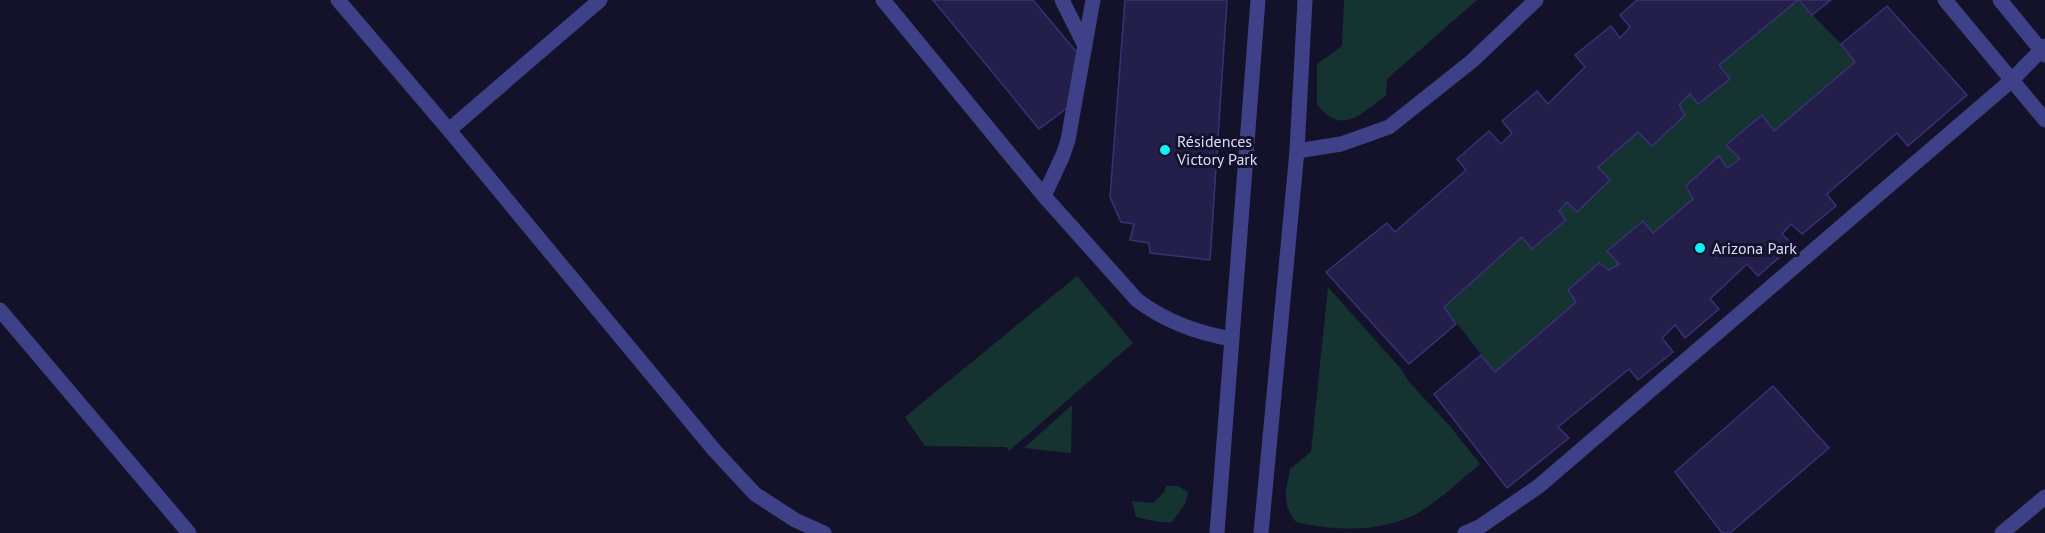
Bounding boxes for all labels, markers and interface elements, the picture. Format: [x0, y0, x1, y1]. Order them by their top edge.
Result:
place label: Résidences Victory Park [1176, 131, 1258, 169]
marker: Résidences Victory Park [1158, 143, 1172, 157]
place label: Arizona Park [1712, 238, 1797, 258]
marker: Arizona Park [1693, 241, 1707, 255]

